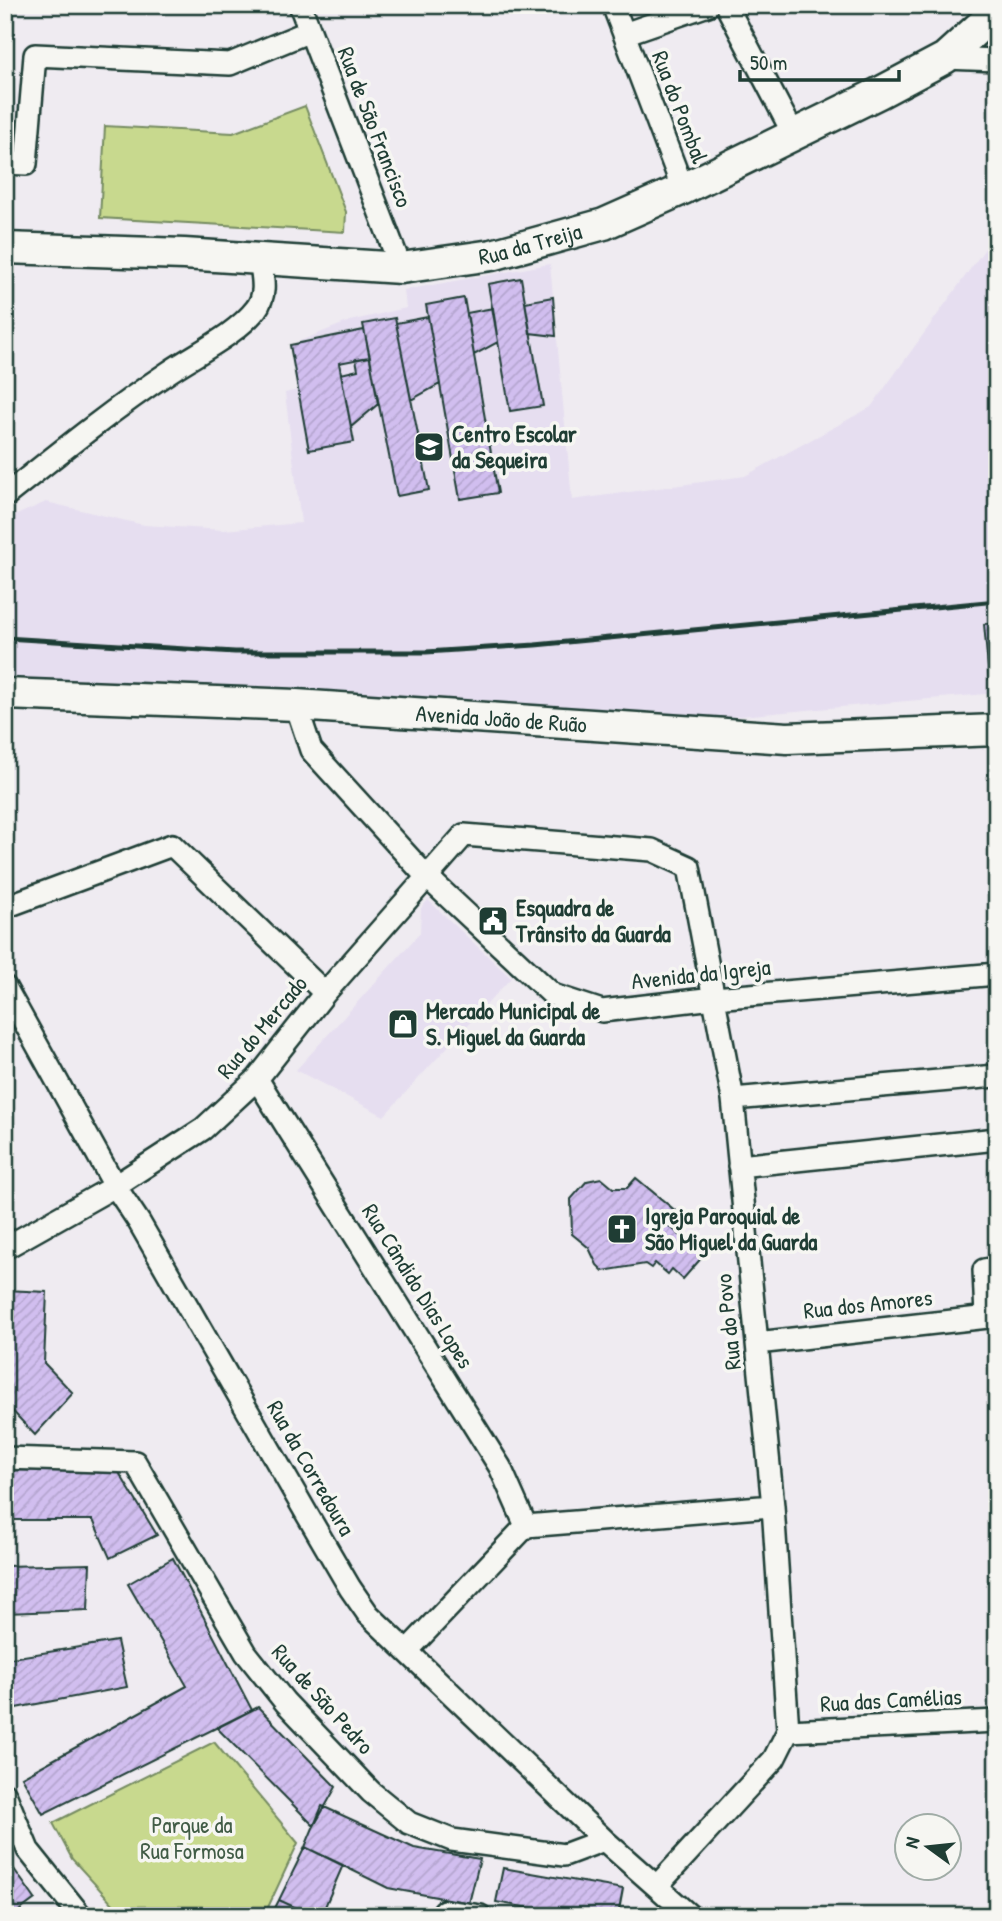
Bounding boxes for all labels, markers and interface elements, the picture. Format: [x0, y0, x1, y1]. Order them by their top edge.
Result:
scale bar [740, 38, 899, 82]
street label: Rua de São Francisco [331, 42, 420, 212]
street label: Rua do Pombal [645, 46, 716, 168]
text: 50 m [750, 48, 787, 77]
street label: Rua da Treija [477, 215, 585, 272]
place label: Centro Escolar da Sequeira [452, 418, 577, 476]
school or university icon: Centro Escolar da Sequeira [412, 430, 446, 464]
street label: Avenida João de Ruão [415, 697, 588, 740]
place label: Esquadra de Trânsito da Guarda [515, 892, 671, 949]
public building icon: Esquadra de Trânsito da Guarda [476, 904, 510, 938]
street label: Avenida da Igreja [630, 951, 772, 996]
street label: Rua do Mercado [209, 969, 314, 1085]
place label: Mercado Municipal de S. Miguel da Guarda [426, 995, 601, 1053]
shop icon: Mercado Municipal de S. Miguel da Guarda [386, 1007, 420, 1041]
street label: Rua Cândido Dias Lopes [355, 1198, 482, 1374]
place label: Igreja Paroquial de São Miguel da Guarda [645, 1200, 817, 1258]
church icon: Igreja Paroquial de São Miguel da Guarda [605, 1212, 639, 1246]
street label: Rua do Povo [707, 1273, 748, 1372]
street label: Rua dos Amores [802, 1281, 934, 1326]
street label: Rua da Corredoura [260, 1394, 363, 1541]
street label: Rua de São Pedro [265, 1637, 381, 1761]
street label: Rua das Camélias [819, 1680, 963, 1719]
park label: Parque da Rua Formosa [140, 1809, 244, 1866]
north arrow [894, 1812, 964, 1882]
text: N [898, 1834, 925, 1851]

